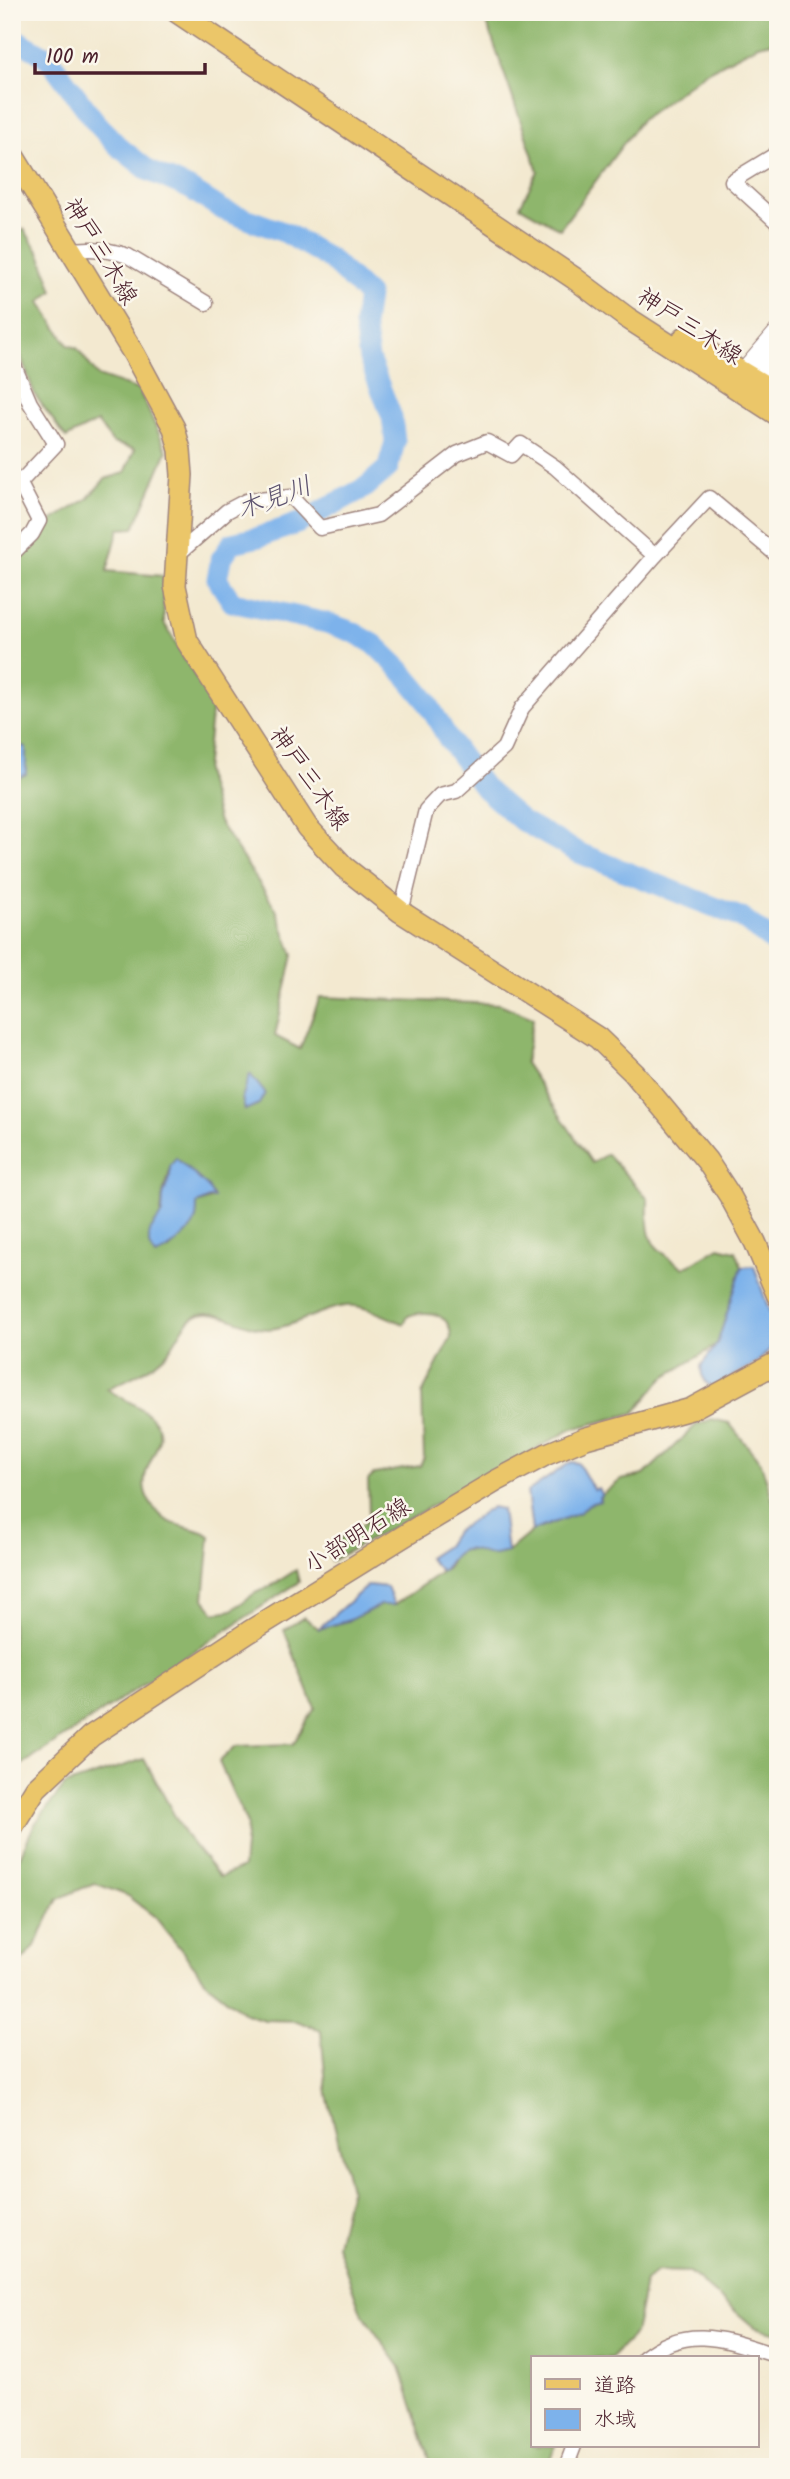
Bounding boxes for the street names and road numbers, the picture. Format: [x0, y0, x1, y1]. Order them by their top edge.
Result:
street label: 神戸三木線 [52, 190, 147, 313]
street label: 神戸三木線 [628, 278, 750, 376]
street label: 神戸三木線 [258, 719, 359, 839]
street label: 小部明石線 [297, 1488, 419, 1585]

